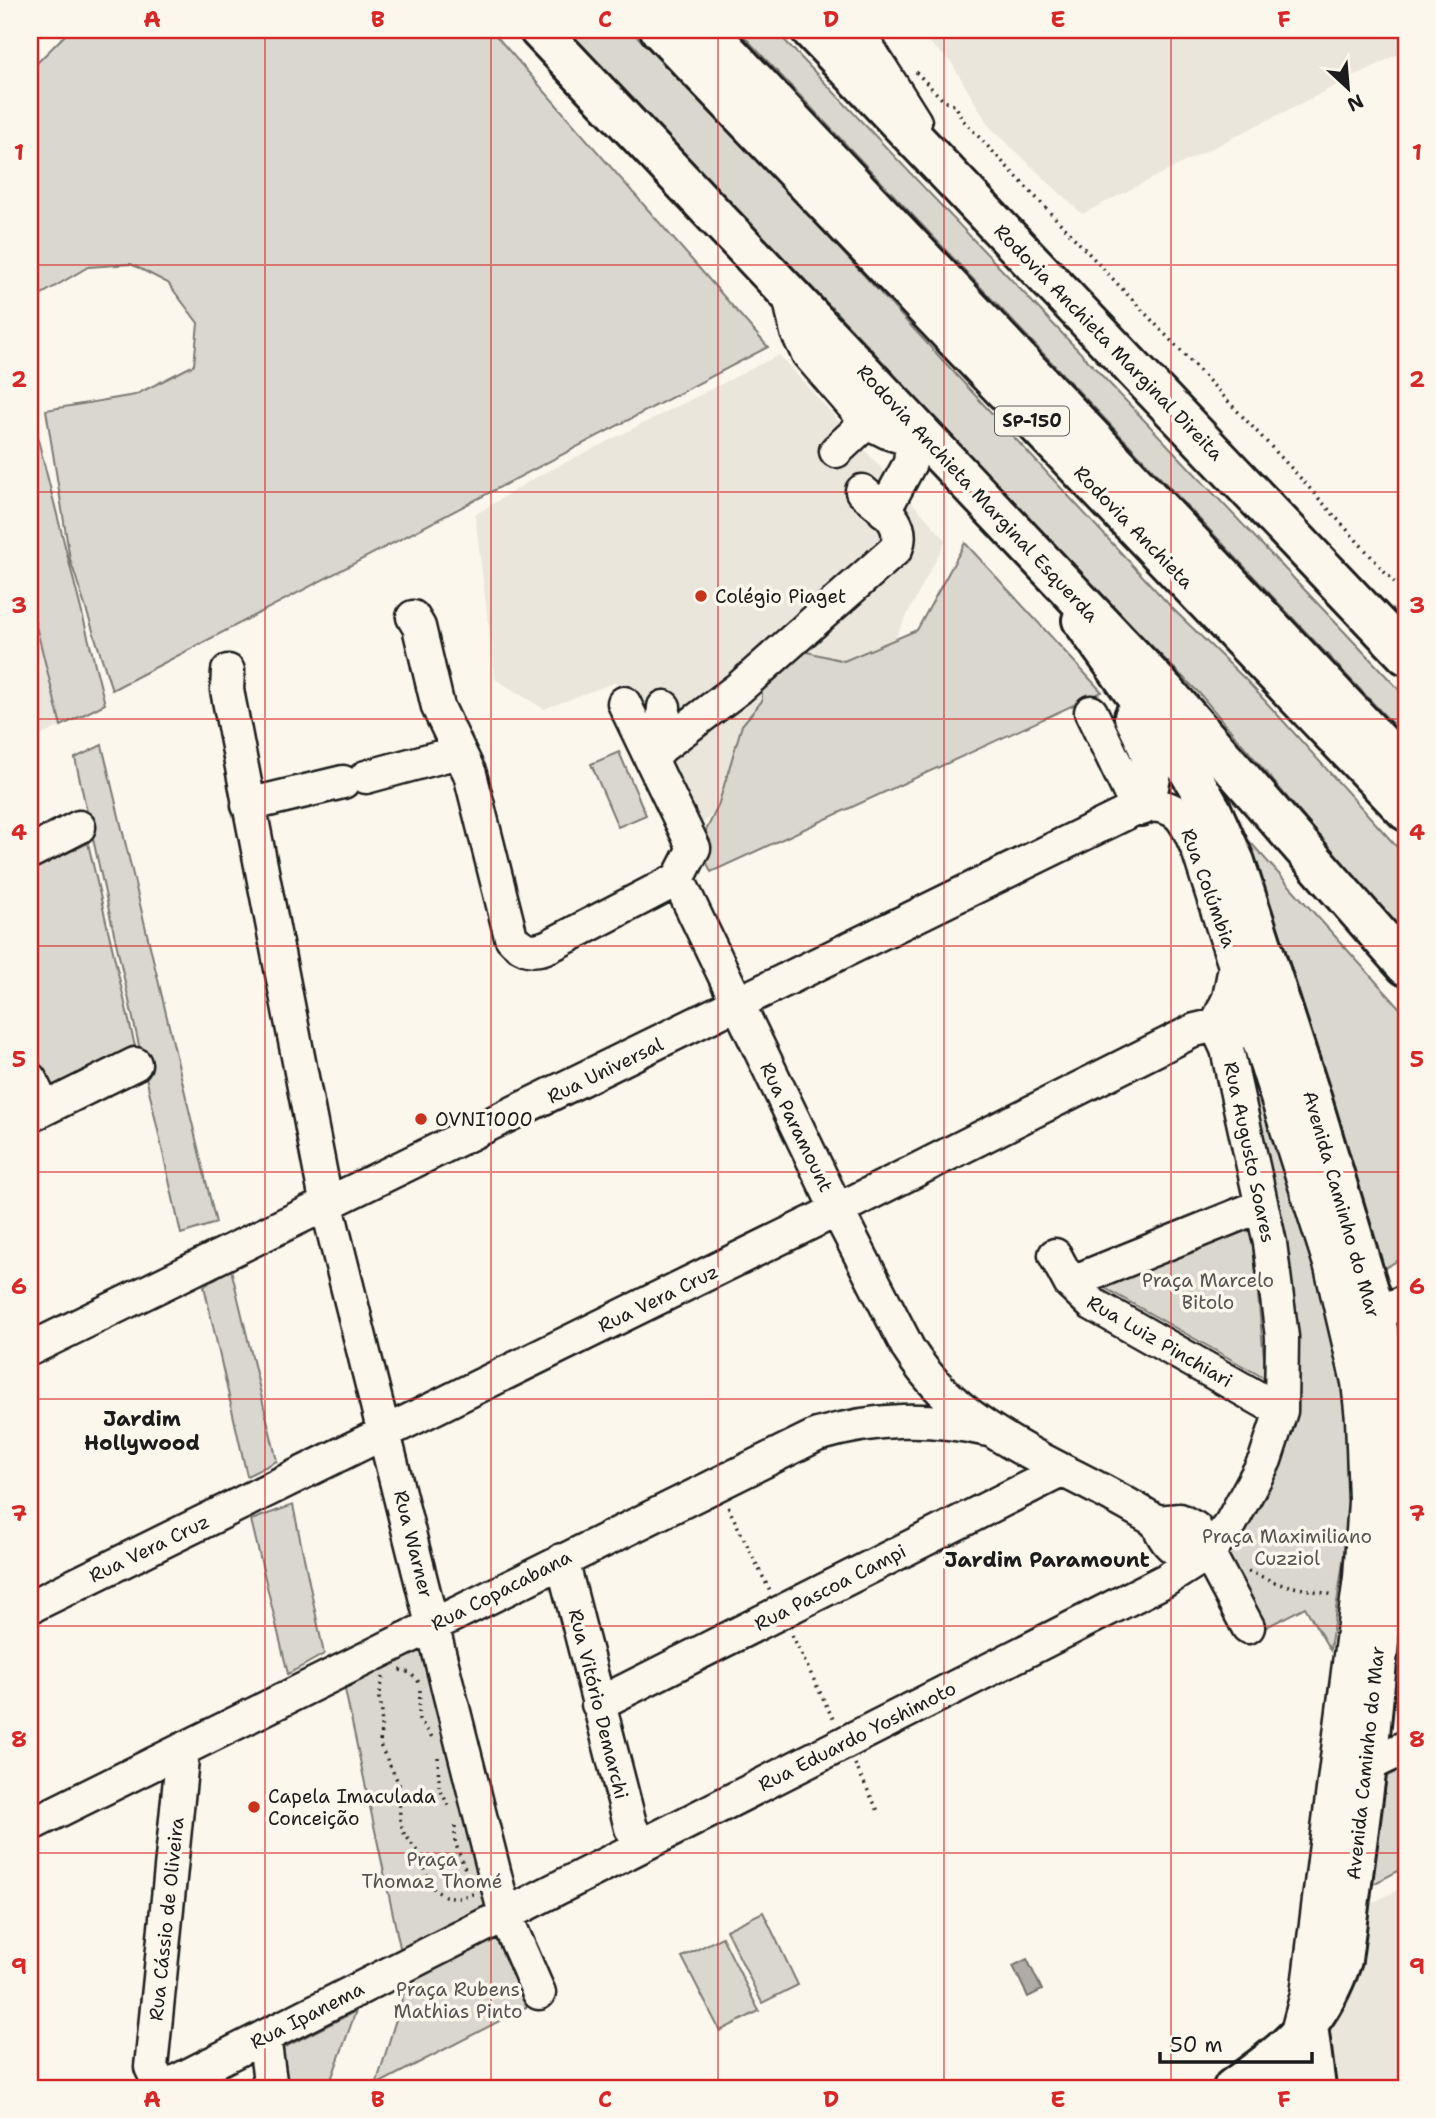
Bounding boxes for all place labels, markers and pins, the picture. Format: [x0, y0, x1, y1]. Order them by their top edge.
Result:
place label: Colégio Piaget [715, 584, 846, 609]
marker: Colégio Piaget [693, 588, 709, 604]
place label: OVNI1000 [435, 1107, 533, 1132]
marker: OVNI1000 [413, 1111, 429, 1127]
place label: Capela Imaculada Conceição [268, 1784, 436, 1831]
marker: Capela Imaculada Conceição [246, 1799, 262, 1815]

